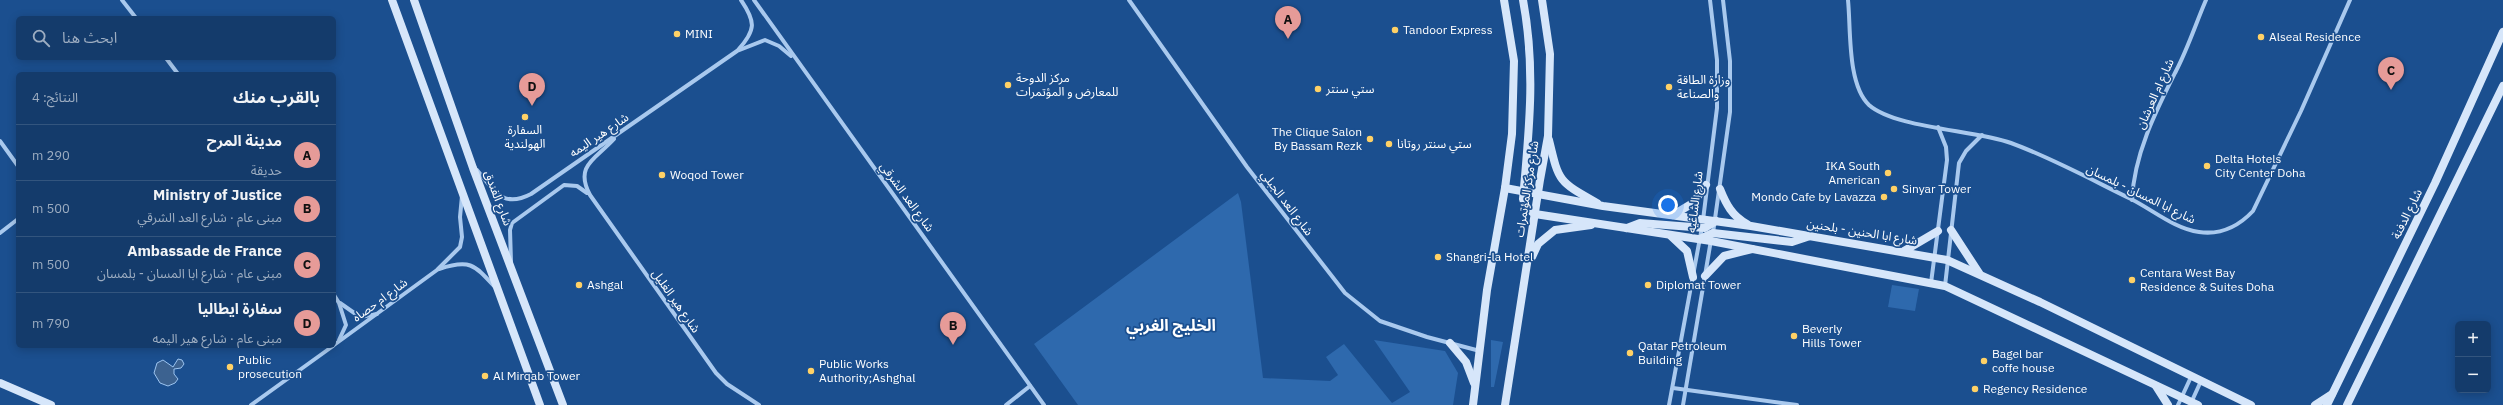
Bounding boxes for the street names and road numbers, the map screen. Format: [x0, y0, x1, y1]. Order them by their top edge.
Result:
street label: شارع ام العرشان [2132, 56, 2179, 132]
street label: شارع هير اليمه [566, 109, 632, 162]
street label: شارع مركز المؤتمرات [1511, 140, 1544, 239]
street label: شارع العد الشرقي [875, 159, 938, 236]
street label: شارع ابا المسان - بلمسان [2083, 161, 2198, 228]
street label: شارع العد الجبلي [1256, 167, 1317, 240]
street label: شارع الفندق [479, 168, 516, 228]
street label: شارع الشاغيه [1683, 170, 1708, 234]
street label: شارع الدفنة [2388, 186, 2427, 242]
street label: شارع ابا الحنين - بلحنين [1805, 215, 1919, 250]
street label: شارع هير الغليل [647, 266, 704, 337]
street label: شارع ام حصاه [349, 275, 411, 326]

